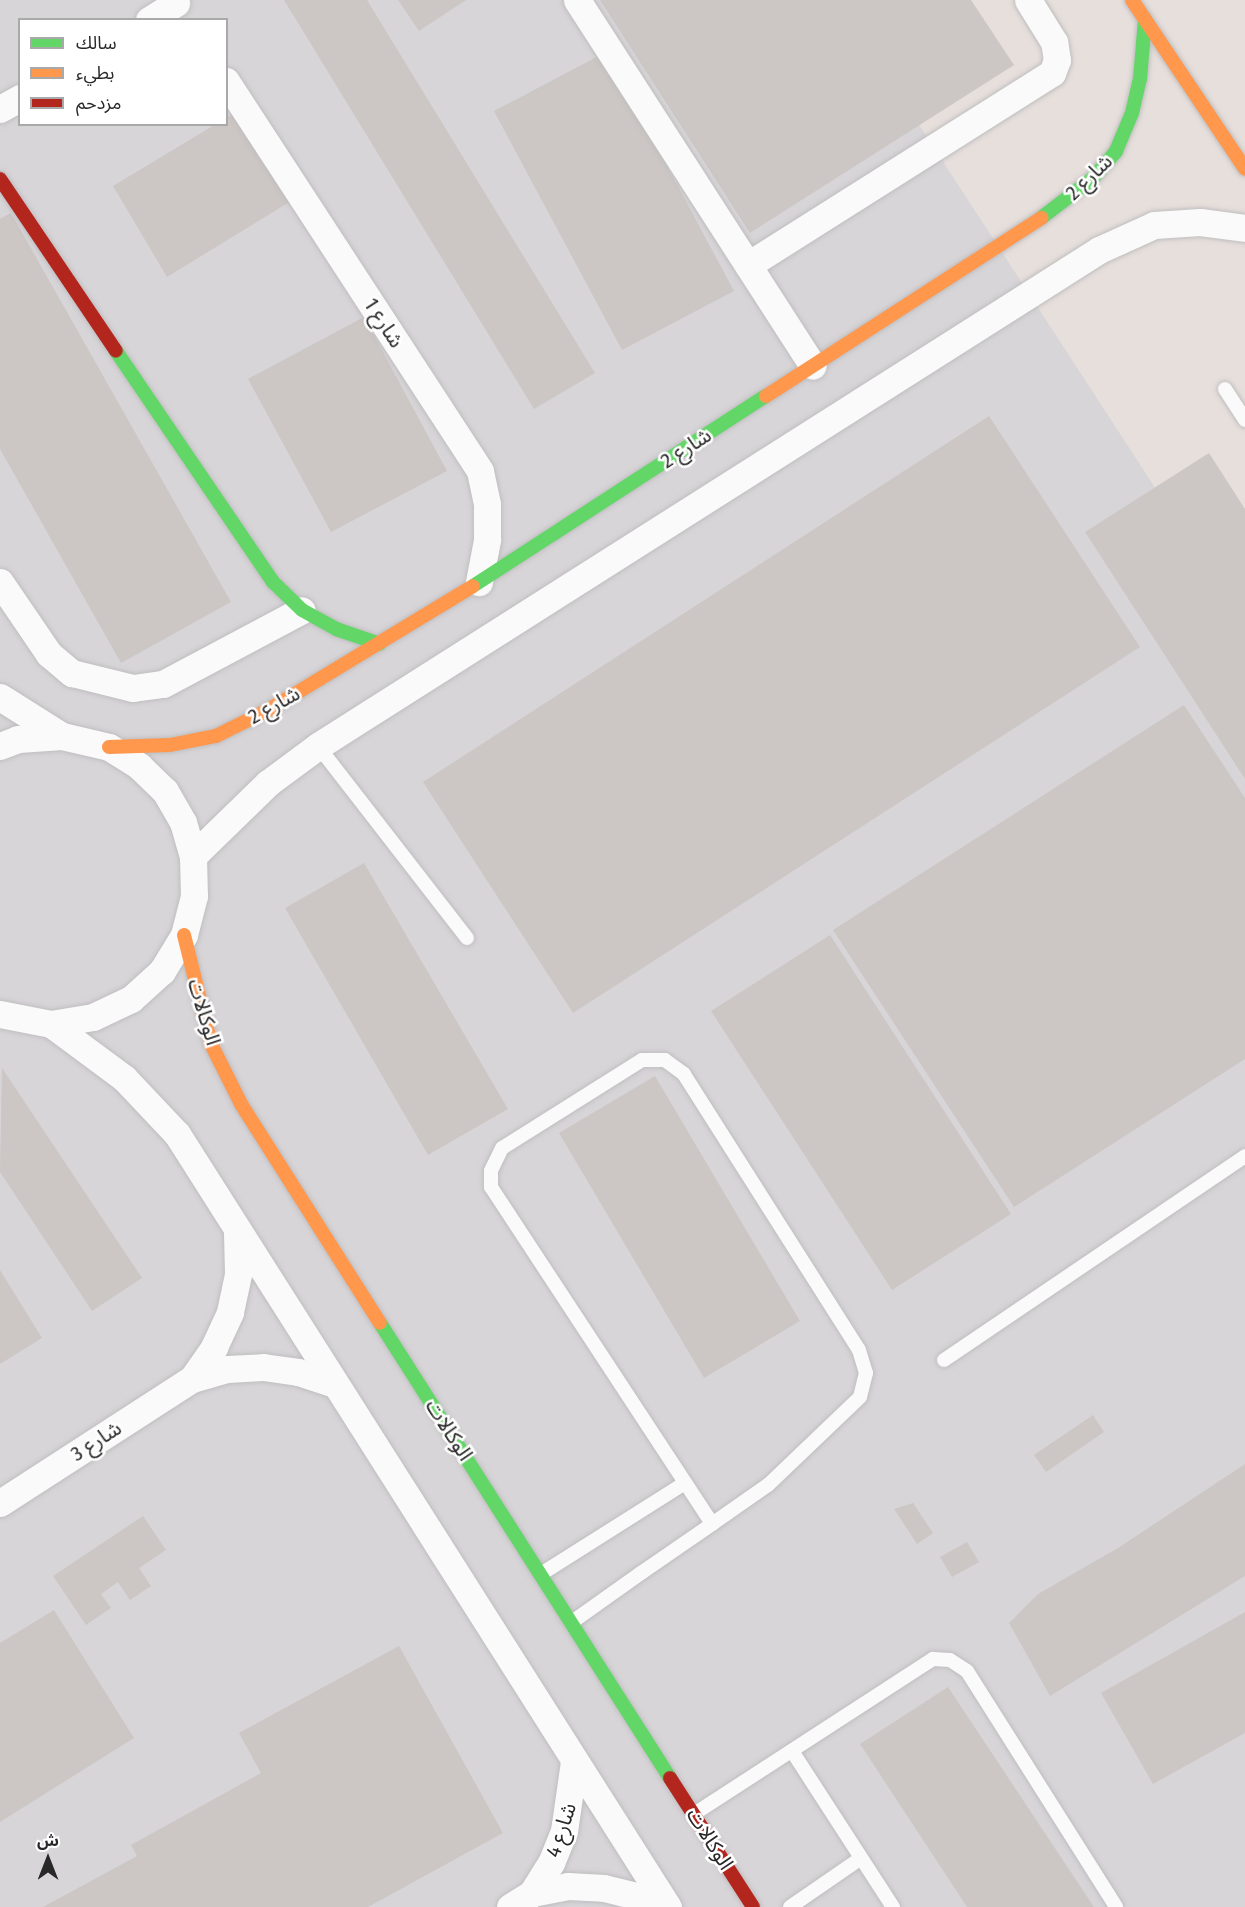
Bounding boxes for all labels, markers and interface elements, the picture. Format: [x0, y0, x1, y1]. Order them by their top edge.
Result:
legend [18, 18, 228, 126]
text: سالك [76, 32, 117, 54]
text: بطيء [76, 62, 114, 84]
text: مزدحم [76, 92, 121, 114]
street label: شارع 2 [1060, 149, 1118, 205]
street label: شارع 1 [359, 293, 409, 353]
street label: شارع 2 [656, 422, 716, 474]
street label: شارع 2 [244, 681, 304, 729]
street label: الوكالات [182, 976, 226, 1048]
street label: الوكالات [420, 1395, 478, 1465]
street label: شارع 3 [66, 1415, 126, 1467]
street label: شارع 4 [540, 1799, 582, 1861]
street label: الوكالات [681, 1803, 739, 1875]
north arrow [18, 1829, 78, 1889]
text: ش [37, 1831, 59, 1850]

